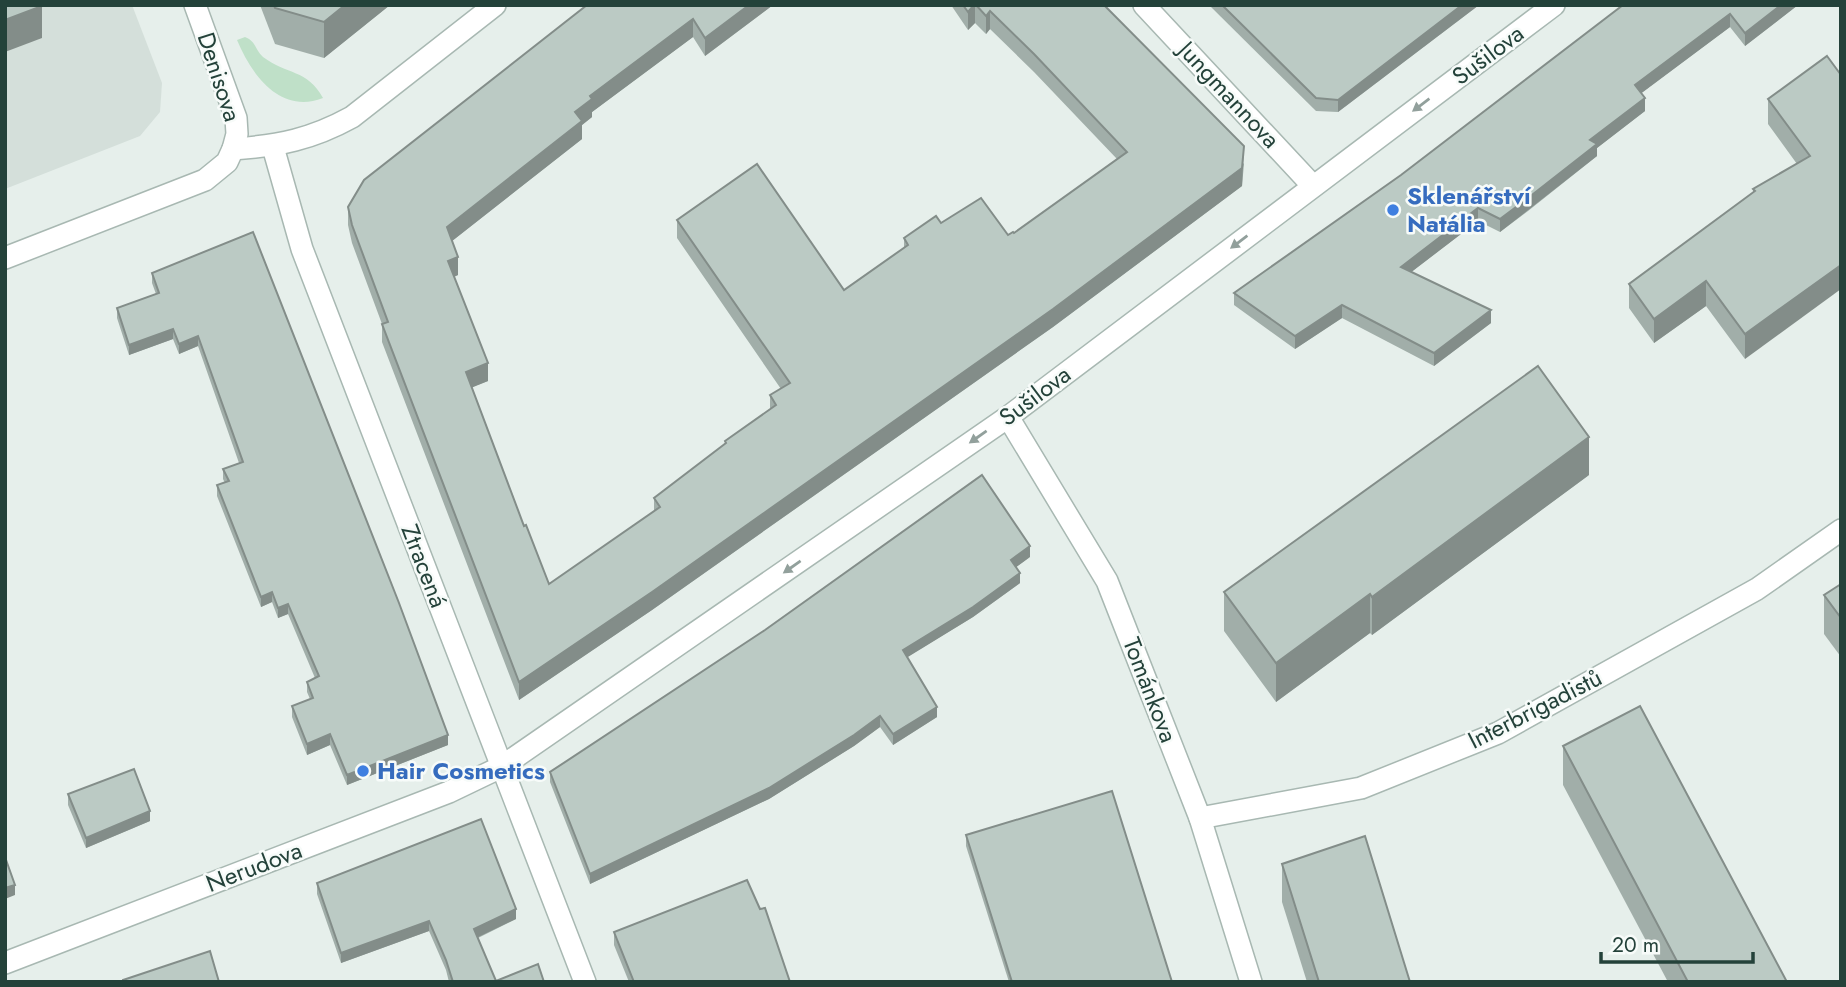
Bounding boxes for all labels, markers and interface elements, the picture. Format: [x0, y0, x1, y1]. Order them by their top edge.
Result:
street label: Sušilova [1444, 16, 1531, 93]
street label: Denisova [189, 28, 250, 126]
street label: Jungmannova [1169, 31, 1288, 156]
one-way arrow [1412, 98, 1430, 112]
place label: Sklenářství Natália [1407, 178, 1532, 241]
marker: Sklenářství Natália [1385, 202, 1401, 218]
one-way arrow [1230, 235, 1248, 249]
street label: Sušilova [991, 357, 1078, 434]
one-way arrow [969, 430, 988, 443]
street label: Ztracená [393, 519, 456, 613]
one-way arrow [782, 560, 801, 573]
street label: Tománkova [1114, 632, 1186, 747]
street label: Interbrigadistů [1462, 660, 1608, 757]
place label: Hair Cosmetics [377, 753, 545, 788]
marker: Hair Cosmetics [355, 763, 371, 779]
street label: Nerudova [201, 832, 307, 901]
scale bar [1601, 920, 1753, 964]
text: 20 m [1612, 930, 1659, 960]

